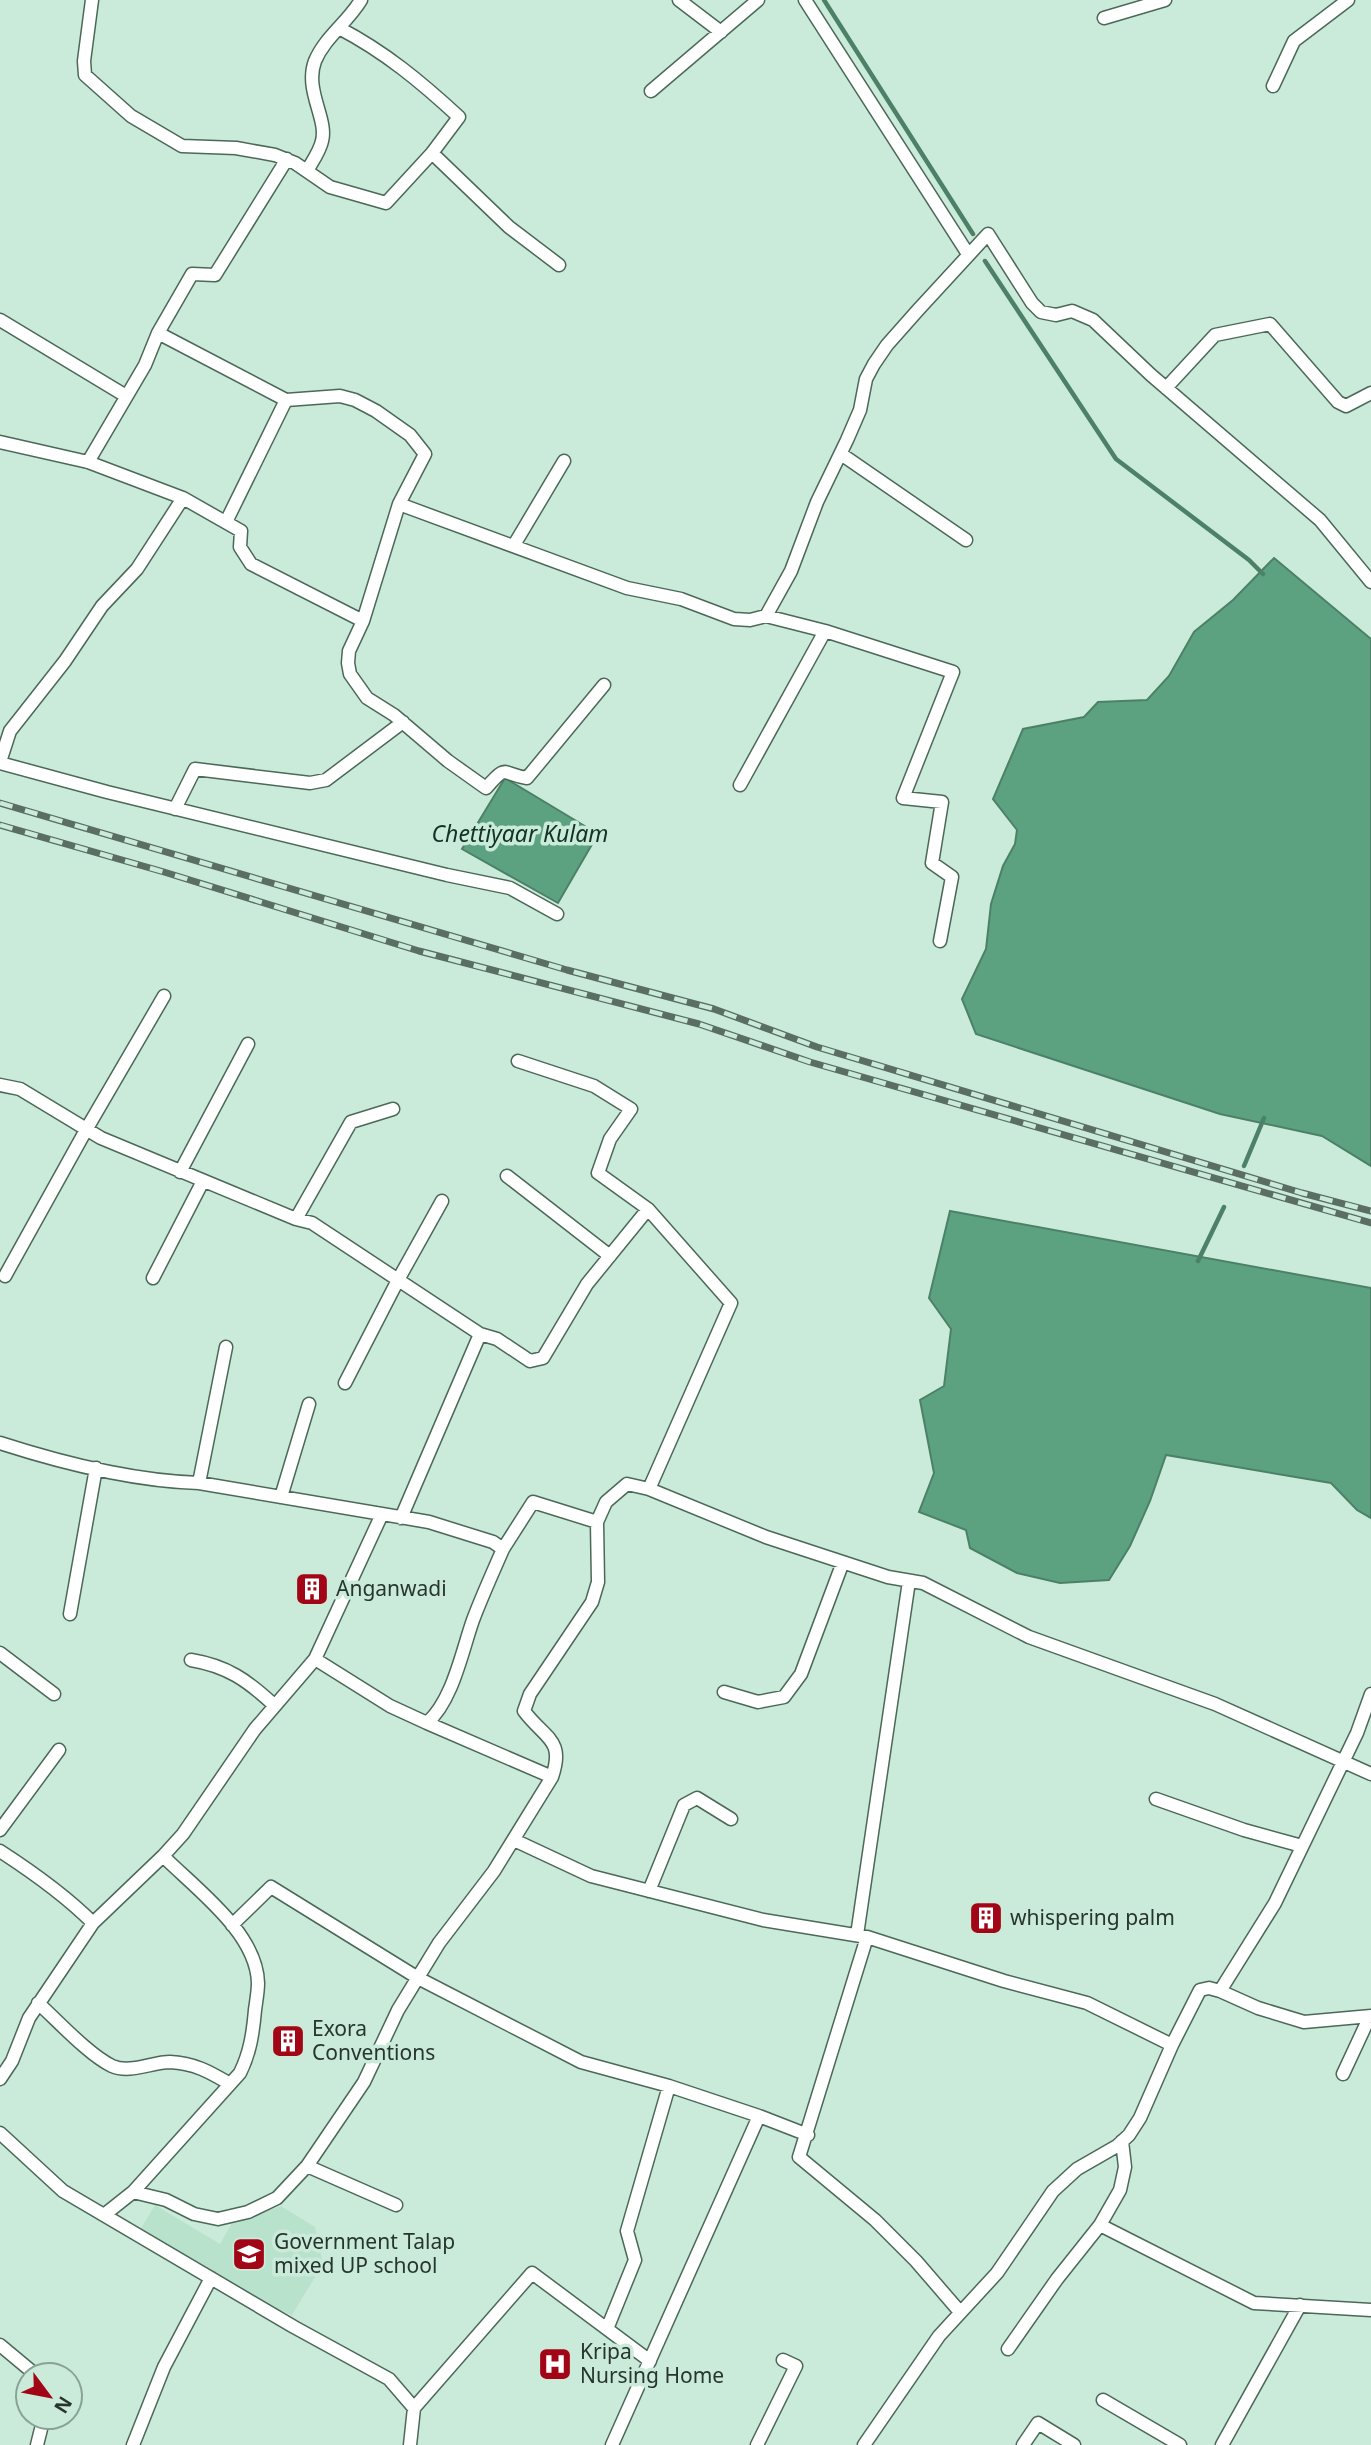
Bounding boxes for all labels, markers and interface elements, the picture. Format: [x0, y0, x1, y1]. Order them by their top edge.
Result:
water label: Chettiyaar Kulam [432, 817, 608, 849]
building icon: Anganwadi [293, 1570, 331, 1608]
place label: Anganwadi [336, 1574, 447, 1602]
building icon: whispering palm [967, 1899, 1005, 1937]
place label: whispering palm [1010, 1903, 1175, 1931]
place label: Exora Conventions [312, 2014, 435, 2066]
building icon: Exora Conventions [269, 2022, 307, 2060]
place label: Government Talap mixed UP school [274, 2227, 455, 2279]
school or university icon: Government Talap mixed UP school [230, 2235, 268, 2273]
place label: Kripa Nursing Home [580, 2337, 724, 2389]
hospital icon: Kripa Nursing Home [536, 2345, 574, 2383]
north arrow [14, 2361, 84, 2431]
text: N [48, 2392, 79, 2418]

